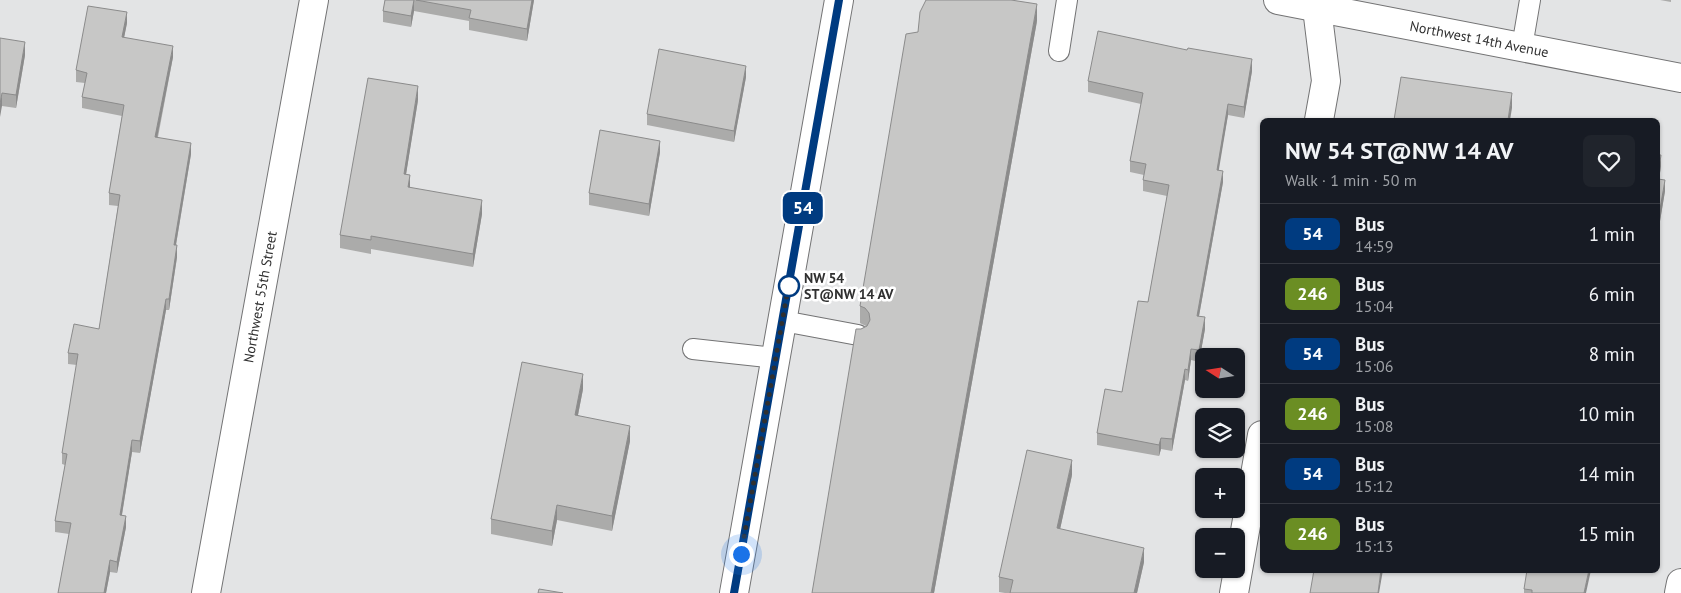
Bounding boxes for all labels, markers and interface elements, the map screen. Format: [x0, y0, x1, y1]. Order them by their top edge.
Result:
street label: Northwest 14th Avenue [1408, 17, 1550, 61]
text: NW 54 ST@NW 14 AV [1285, 135, 1513, 166]
button: heart [1583, 135, 1635, 187]
text: Walk · 1 min · 50 m [1285, 170, 1417, 190]
line badge: 54 [780, 192, 826, 224]
text: 54 [793, 196, 813, 219]
text: Bus [1355, 212, 1384, 236]
text: 54 [1302, 222, 1323, 245]
text: 1 min [1589, 222, 1635, 246]
street label: Northwest 55th Street [239, 229, 281, 364]
text: 14:59 [1355, 236, 1393, 256]
place label: NW 54 ST@NW 14 AV [804, 269, 894, 303]
text: Bus [1355, 272, 1384, 296]
marker: NW 54 ST@NW 14 AV [778, 275, 800, 297]
text: 246 [1297, 282, 1328, 305]
text: 6 min [1589, 282, 1635, 306]
text: 15:04 [1355, 296, 1393, 316]
text: Bus [1355, 332, 1384, 356]
text: 54 [1302, 342, 1323, 365]
text: 8 min [1589, 342, 1635, 366]
north arrow [1195, 348, 1245, 398]
map controls [1195, 348, 1245, 578]
text: 15:06 [1355, 356, 1393, 376]
text: Bus [1355, 392, 1384, 416]
text: 246 [1297, 402, 1328, 425]
text: 10 min [1578, 402, 1635, 426]
button: layers [1195, 408, 1245, 458]
text: 15:08 [1355, 416, 1393, 436]
text: Bus [1355, 452, 1384, 476]
text: 54 [1302, 462, 1323, 485]
text: 14 min [1578, 462, 1635, 486]
button: + [1195, 468, 1245, 518]
text: 15:12 [1355, 476, 1393, 496]
text: Bus [1355, 512, 1384, 536]
text: 246 [1297, 522, 1328, 545]
text: 15 min [1578, 522, 1635, 546]
button: − [1195, 528, 1245, 578]
text: 15:13 [1355, 536, 1393, 556]
your location [729, 542, 754, 567]

